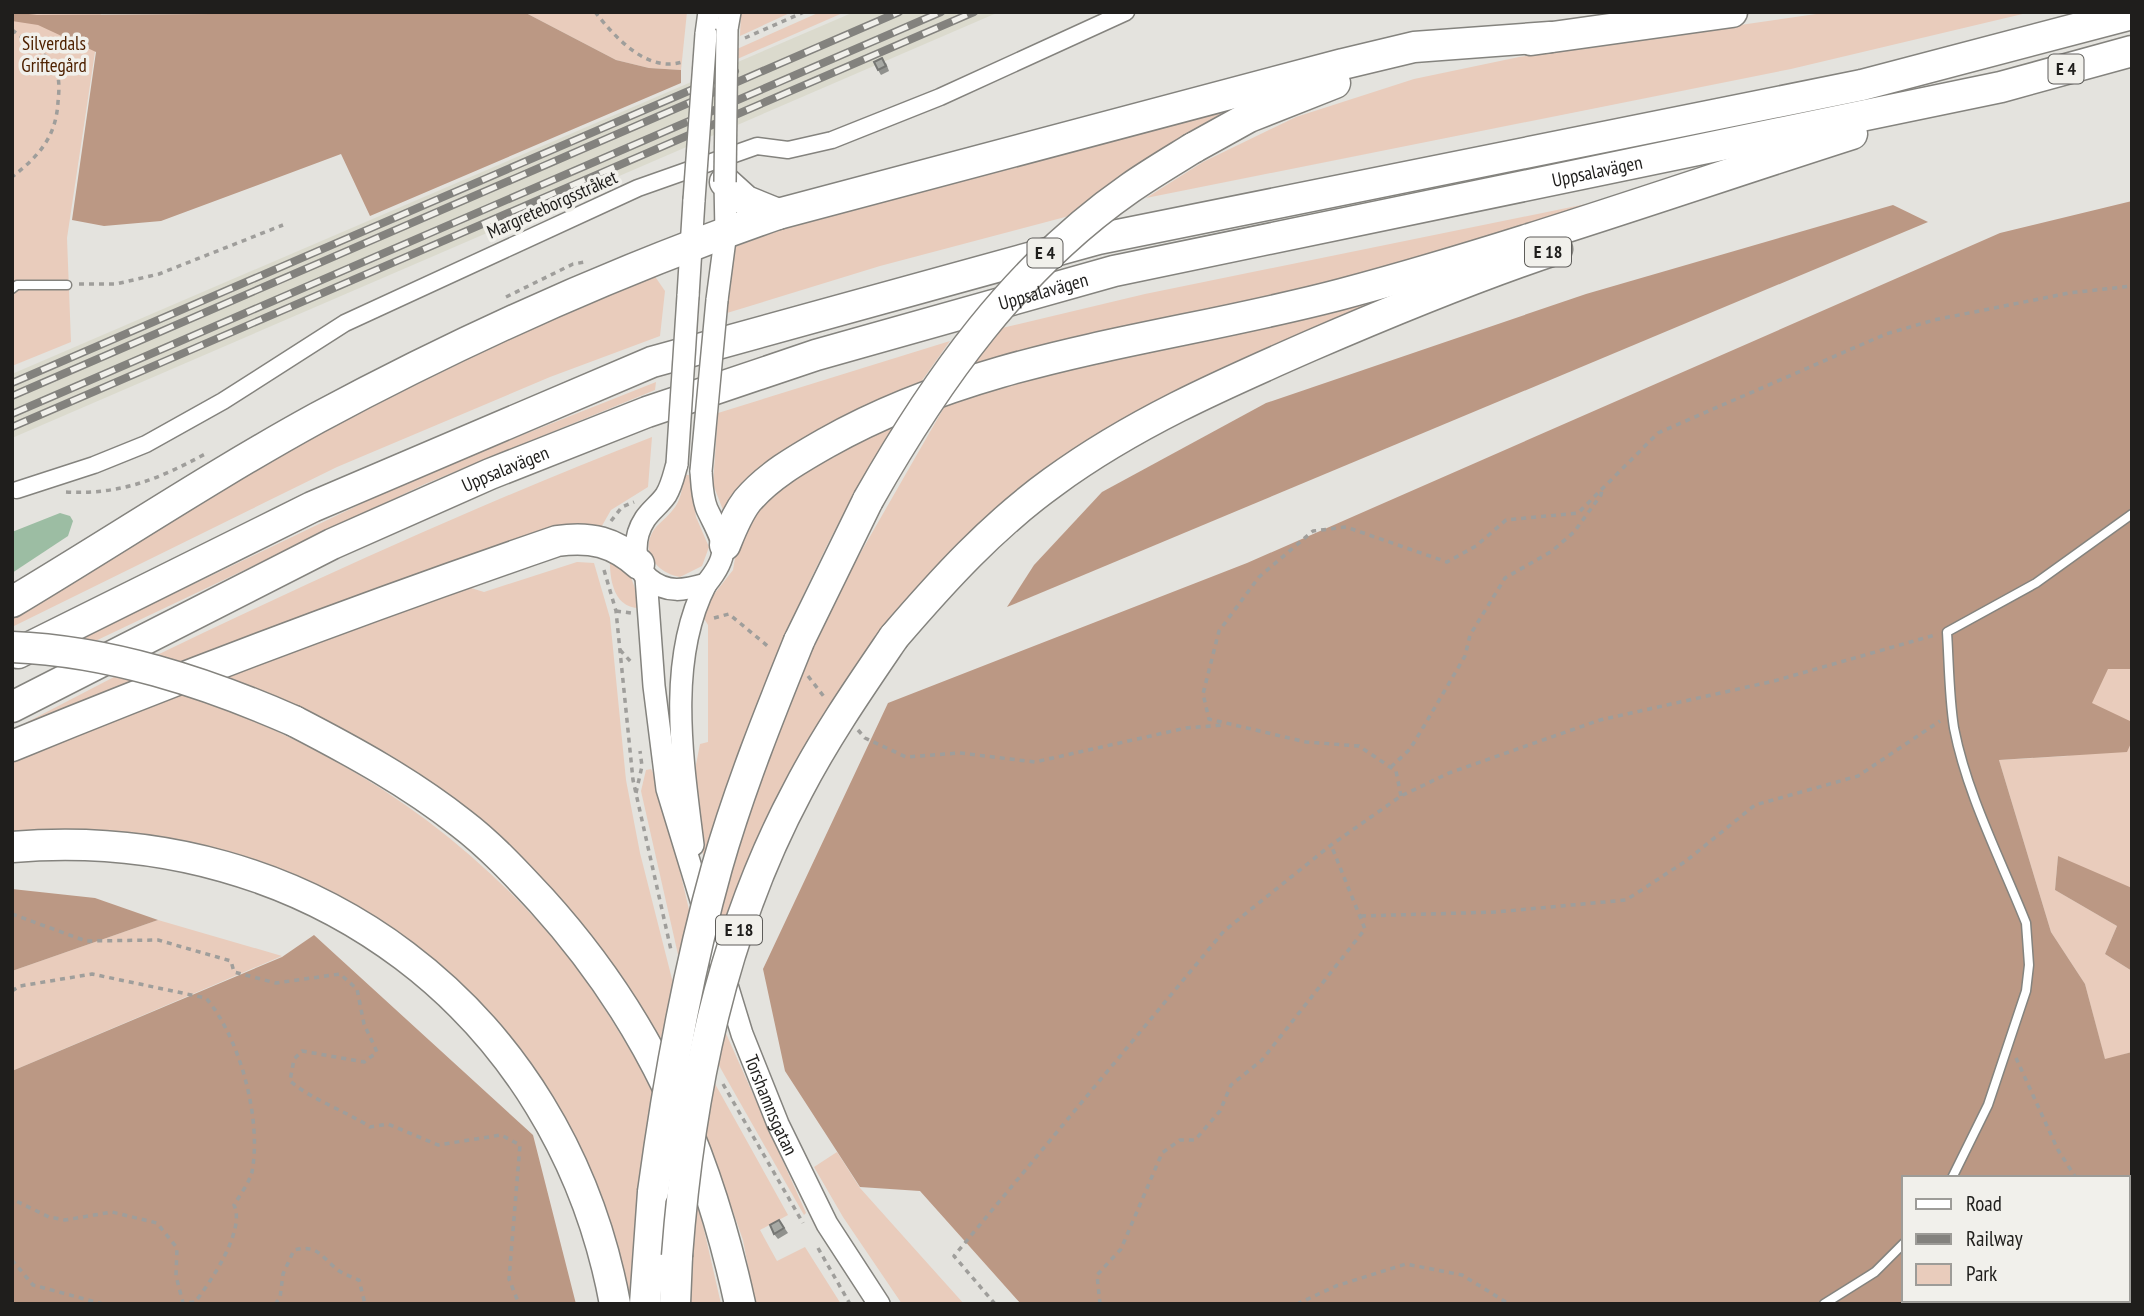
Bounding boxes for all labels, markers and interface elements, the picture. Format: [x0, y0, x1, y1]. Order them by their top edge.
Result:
park label: Silverdals Griftegård [21, 31, 87, 77]
road number: E 4 [2048, 55, 2084, 84]
street label: Uppsalavägen [1550, 150, 1644, 192]
street label: Margreteborgsstråket [483, 164, 622, 243]
road number: E 18 [1525, 238, 1571, 266]
road number: E 4 [1028, 239, 1062, 268]
street label: Uppsalavägen [996, 267, 1091, 315]
street label: Uppsalavägen [458, 440, 552, 497]
road number: E 18 [716, 916, 762, 945]
street label: Torshamnsgatan [740, 1051, 803, 1159]
legend [1902, 1176, 2130, 1302]
text: Road [1966, 1190, 2002, 1217]
text: Railway [1966, 1225, 2023, 1252]
text: Park [1966, 1260, 1997, 1287]

